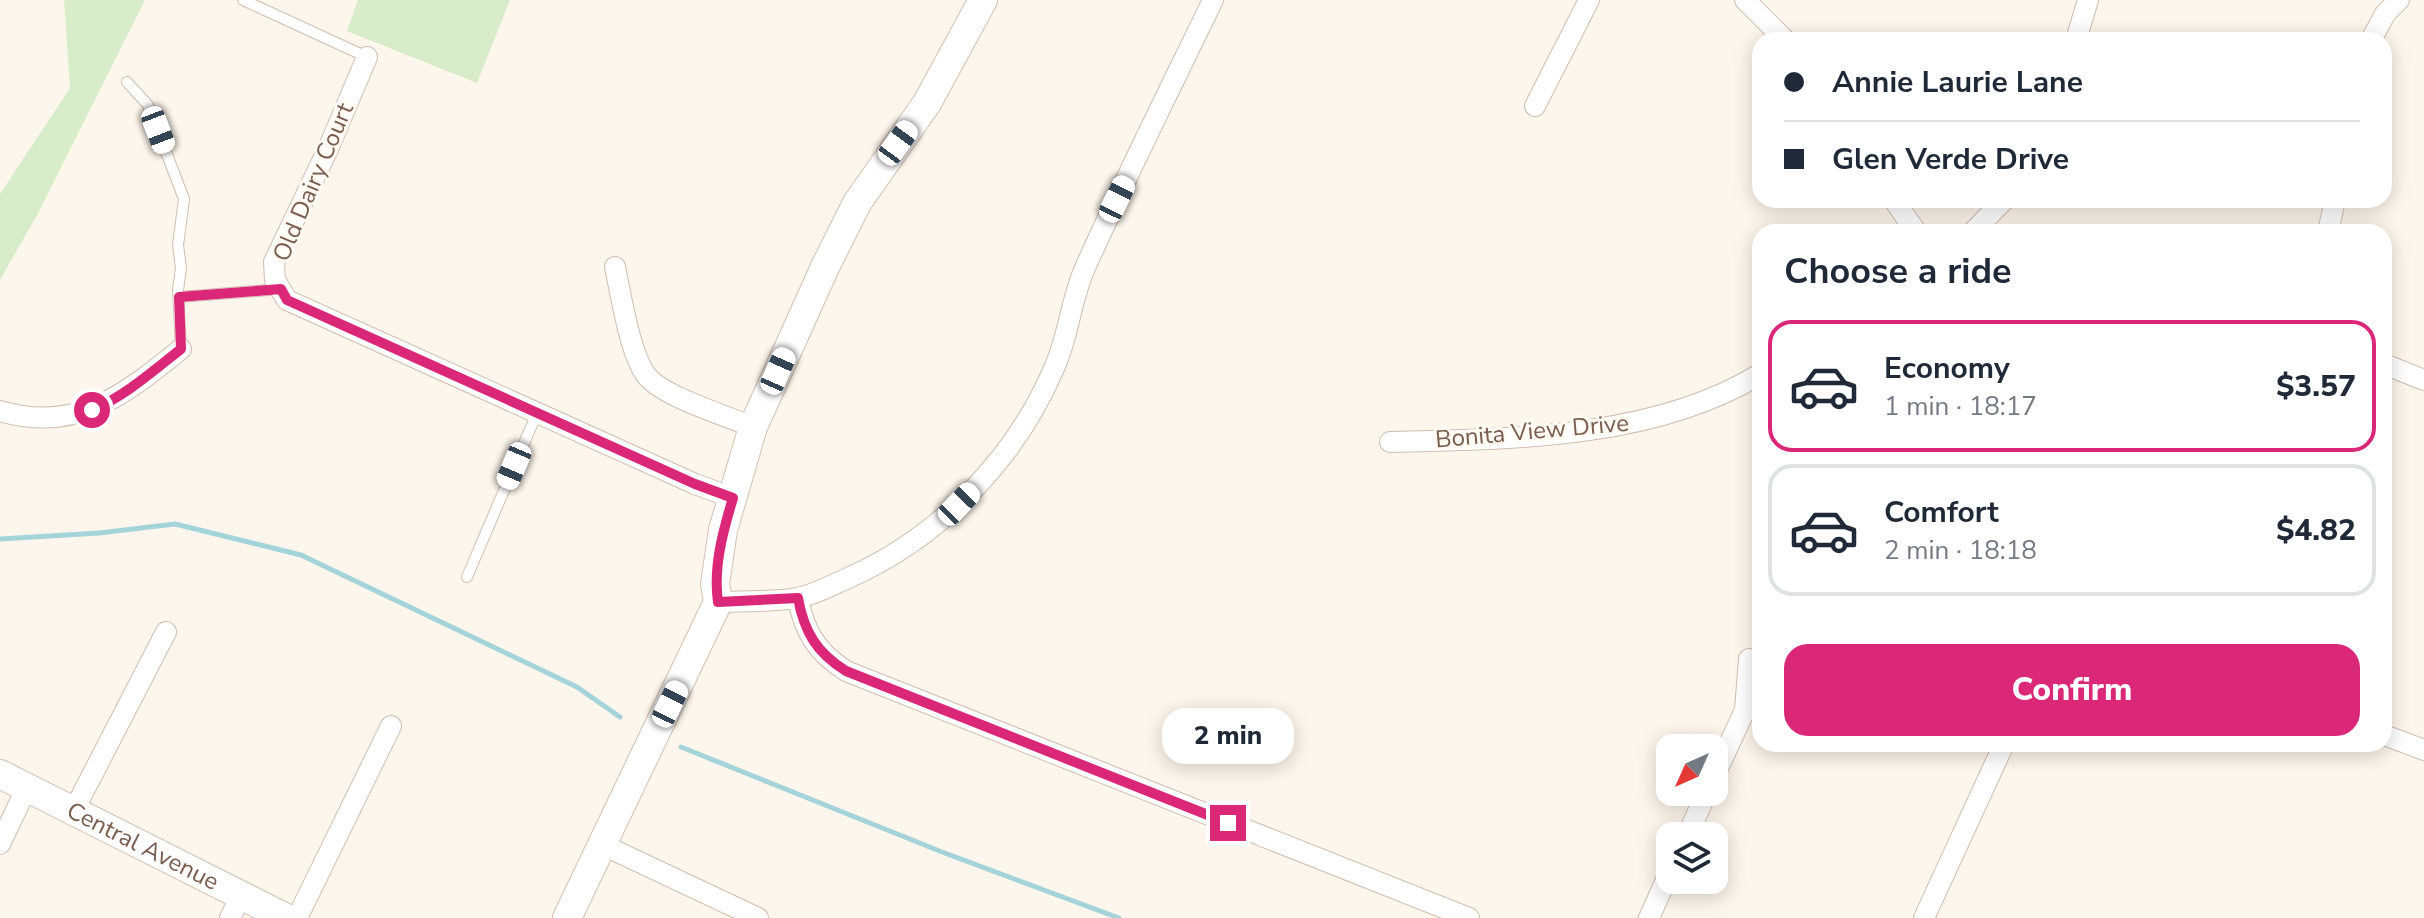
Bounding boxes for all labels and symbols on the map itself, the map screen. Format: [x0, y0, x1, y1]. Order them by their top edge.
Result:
street label: Old Dairy Court [265, 97, 361, 266]
car [138, 103, 178, 157]
car [874, 117, 922, 169]
car [1096, 172, 1138, 226]
car [757, 344, 799, 398]
route start [74, 392, 110, 428]
street label: Bonita View Drive [1434, 407, 1630, 455]
car [494, 439, 534, 493]
car [934, 478, 984, 530]
car [649, 677, 691, 731]
callout: 2 min [1162, 707, 1294, 763]
north arrow [1656, 734, 1728, 806]
street label: Central Avenue [61, 794, 224, 898]
route end [1210, 805, 1246, 841]

